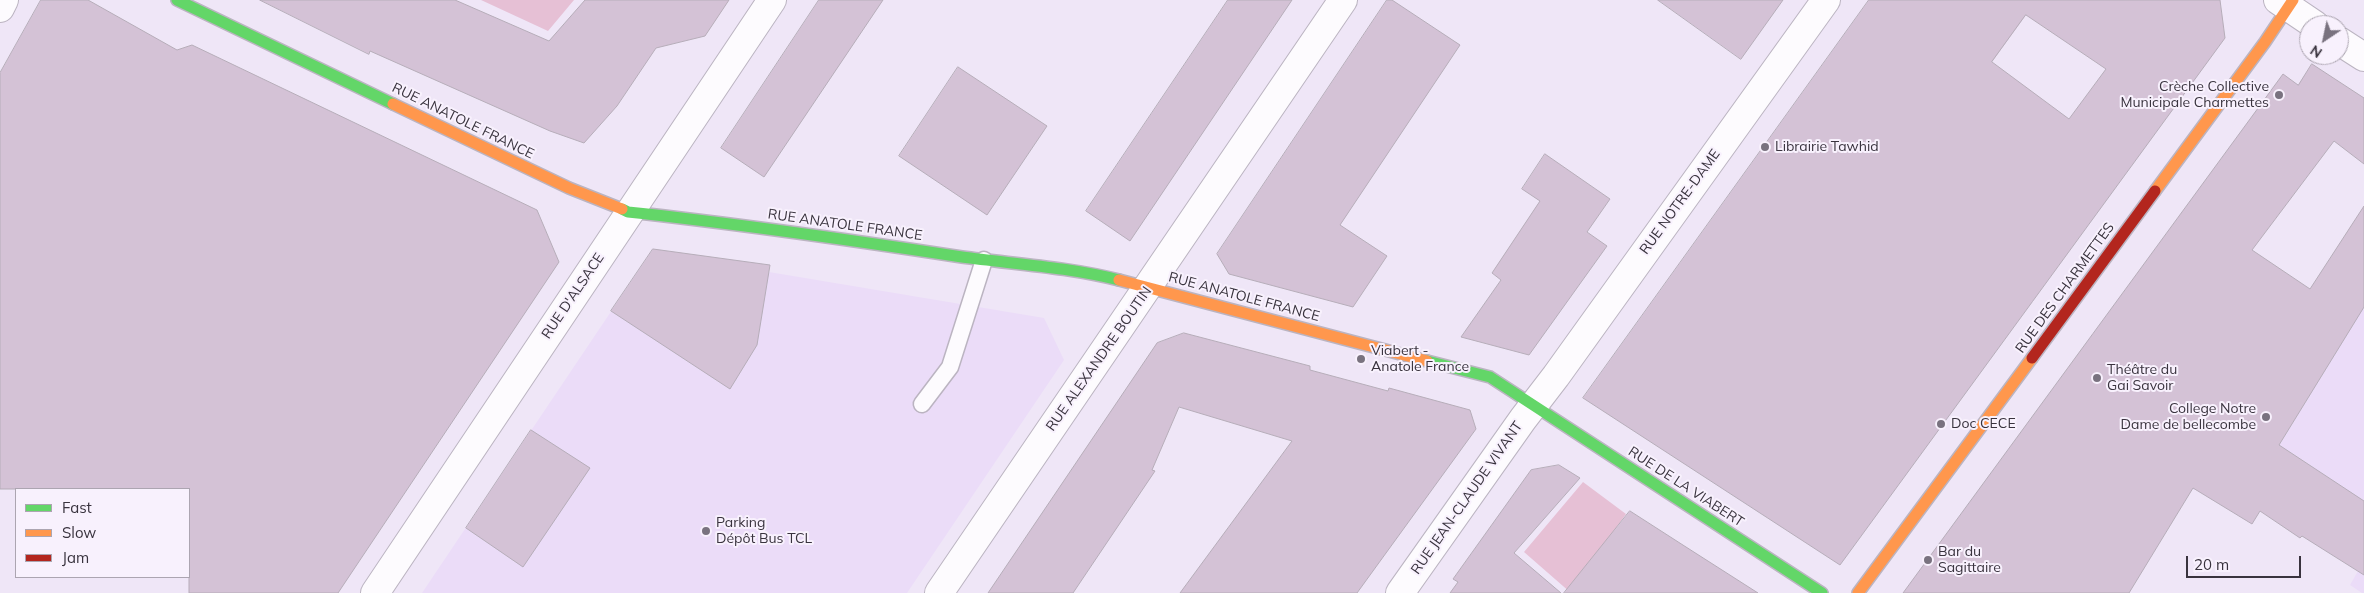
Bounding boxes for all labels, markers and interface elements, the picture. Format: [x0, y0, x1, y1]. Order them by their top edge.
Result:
north arrow [2299, 15, 2349, 65]
text: N [2307, 41, 2326, 62]
street label: RUE ANATOLE FRANCE [389, 79, 537, 163]
place label: Crèche Collective Municipale Charmettes [2120, 79, 2269, 111]
marker: Crèche Collective Municipale Charmettes [2273, 89, 2285, 101]
place label: Librairie Tawhid [1775, 139, 1879, 155]
marker: Librairie Tawhid [1759, 141, 1771, 153]
street label: RUE NOTRE-DAME [1636, 146, 1724, 258]
street label: RUE ANATOLE FRANCE [767, 206, 923, 244]
street label: RUE DES CHARMETTES [2012, 220, 2118, 356]
street label: RUE D'ALSACE [538, 250, 608, 342]
street label: RUE ANATOLE FRANCE [1167, 269, 1321, 325]
street label: RUE ALEXANDRE BOUTIN [1043, 283, 1155, 435]
place label: Viabert - Anatole France [1371, 343, 1469, 376]
marker: Viabert - Anatole France [1355, 353, 1367, 365]
place label: Théâtre du Gai Savoir [2107, 362, 2177, 394]
marker: Théâtre du Gai Savoir [2091, 372, 2103, 384]
place label: College Notre Dame de bellecombe [2121, 401, 2256, 434]
marker: College Notre Dame de bellecombe [2260, 411, 2272, 423]
place label: Doc CECE [1951, 416, 2016, 432]
street label: RUE JEAN-CLAUDE VIVANT [1408, 418, 1526, 578]
marker: Doc CECE [1935, 418, 1947, 430]
street label: RUE DE LA VIABERT [1625, 443, 1747, 531]
legend [15, 488, 190, 578]
text: Fast [62, 498, 92, 517]
place label: Parking Dépôt Bus TCL [716, 515, 812, 548]
text: Slow [62, 523, 96, 542]
marker: Parking Dépôt Bus TCL [700, 525, 712, 537]
place label: Bar du Sagittaire [1938, 544, 2001, 576]
scale bar [2189, 546, 2304, 578]
text: Jam [62, 548, 89, 567]
marker: Bar du Sagittaire [1922, 554, 1934, 566]
text: 20 m [2194, 555, 2229, 574]

